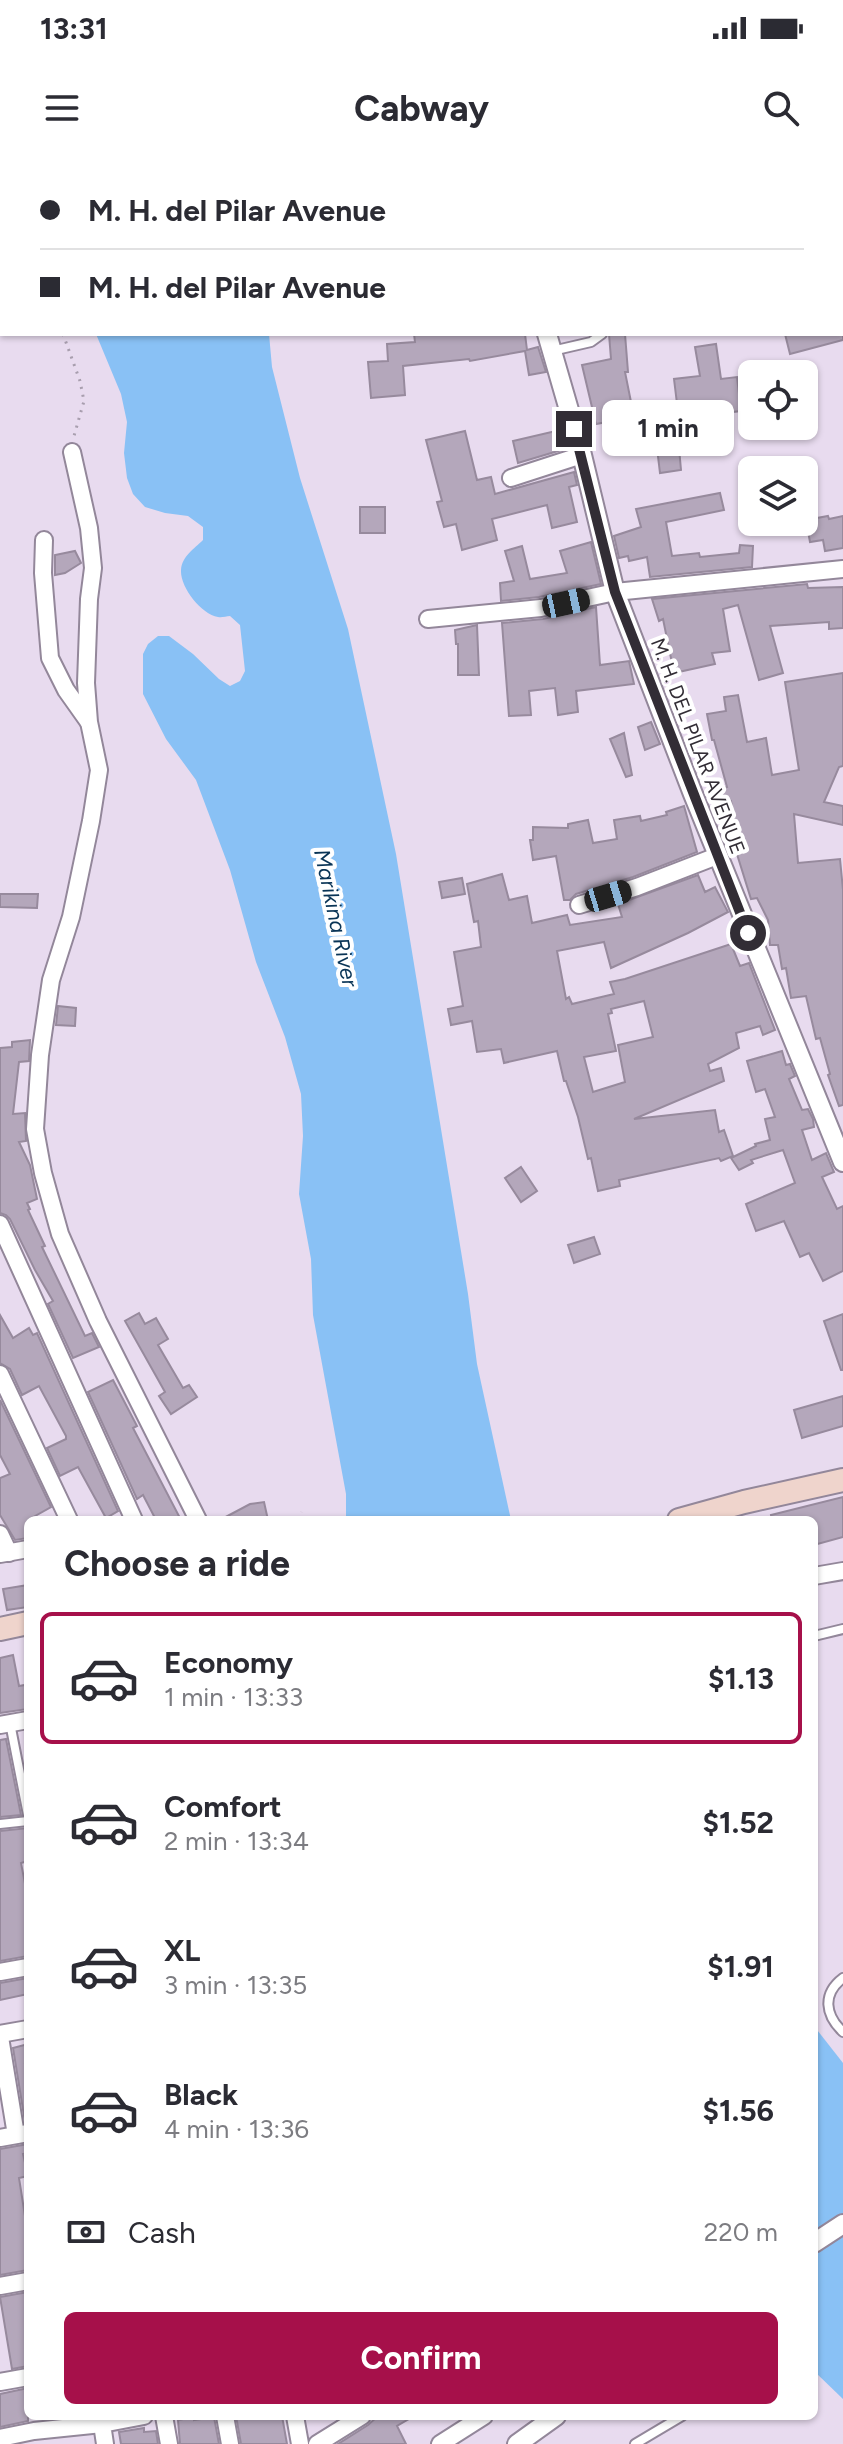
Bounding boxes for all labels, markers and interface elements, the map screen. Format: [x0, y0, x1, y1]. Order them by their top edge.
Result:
text: 13:31 [40, 10, 108, 47]
icon: menu [40, 86, 84, 130]
icon: search [759, 86, 803, 130]
text: Cabway [354, 87, 489, 130]
text: M. H. del Pilar Avenue [88, 192, 386, 229]
text: M. H. del Pilar Avenue [88, 269, 386, 306]
map controls [738, 360, 818, 536]
button: locate [738, 360, 818, 440]
callout: 1 min [602, 401, 734, 457]
route end [556, 411, 592, 447]
text: 1 min [637, 412, 699, 444]
button: layers [738, 456, 818, 536]
car [540, 586, 592, 620]
street label: M. H. DEL PILAR AVENUE [646, 635, 750, 857]
water label: Marikina River [308, 847, 364, 991]
car [582, 878, 634, 914]
route start [730, 915, 766, 951]
text: Choose a ride [64, 1542, 290, 1585]
icon: car [68, 1642, 140, 1714]
text: Economy [164, 1644, 293, 1681]
text: $1.13 [708, 1660, 774, 1697]
text: 1 min · 13:33 [164, 1681, 303, 1713]
icon: car [68, 1786, 140, 1858]
text: Comfort [164, 1788, 282, 1825]
text: $1.52 [702, 1804, 774, 1841]
text: 2 min · 13:34 [164, 1825, 309, 1857]
icon: car [68, 1930, 140, 2002]
text: XL [164, 1932, 200, 1969]
text: $1.91 [707, 1948, 774, 1985]
text: 3 min · 13:35 [164, 1969, 307, 2001]
icon: car [68, 2074, 140, 2146]
text: Black [164, 2076, 238, 2113]
text: $1.56 [702, 2092, 774, 2129]
text: 4 min · 13:36 [164, 2113, 309, 2145]
icon: cash [64, 2210, 108, 2254]
text: Cash [128, 2214, 196, 2251]
text: 220 m [704, 2216, 778, 2248]
button: Confirm [64, 2312, 778, 2404]

